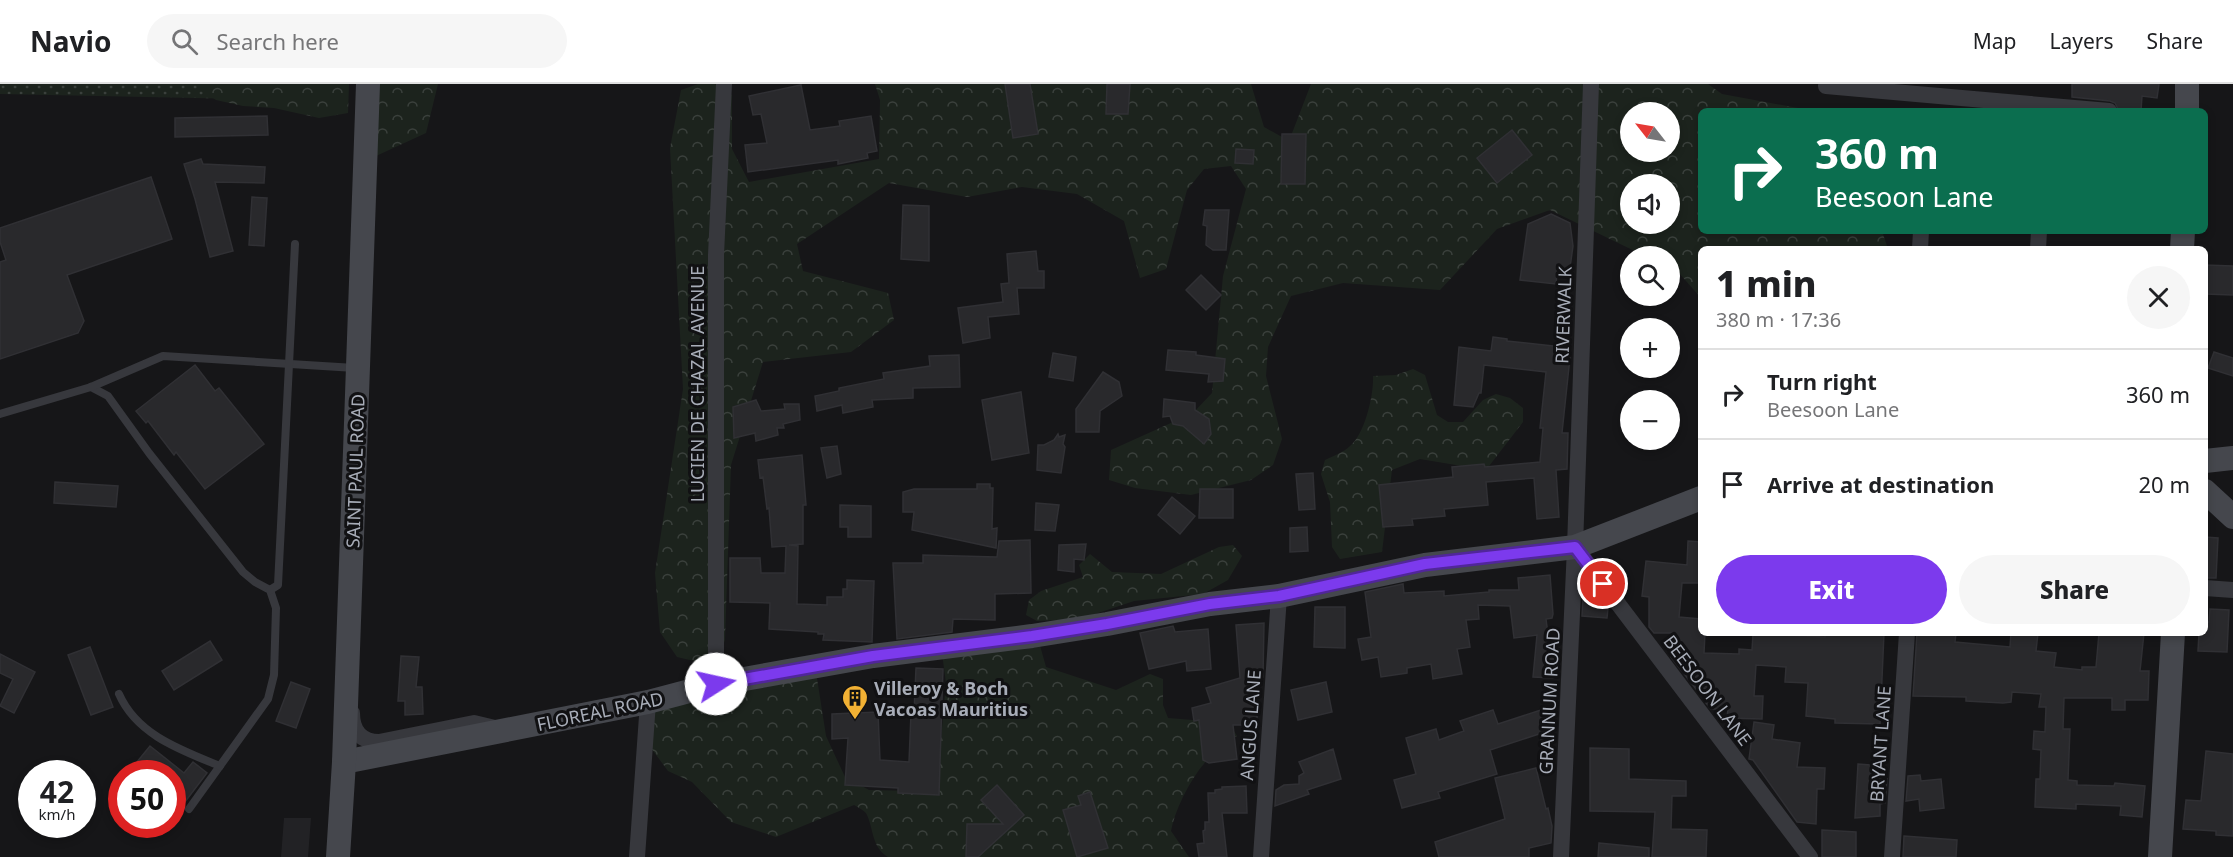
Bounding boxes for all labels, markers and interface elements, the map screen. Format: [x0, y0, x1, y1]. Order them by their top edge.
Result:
search box [147, 14, 567, 68]
text: Navio [30, 22, 111, 60]
icon: search [168, 25, 201, 58]
text: Search here [216, 26, 339, 56]
text: Map [1973, 27, 2017, 55]
text: Layers [2050, 27, 2114, 55]
text: Share [2147, 27, 2203, 55]
north arrow [1620, 102, 1680, 162]
map controls [1620, 102, 1680, 450]
text: 360 m [1815, 124, 1939, 181]
icon: right [1716, 132, 1794, 210]
button: sound [1620, 174, 1680, 234]
text: Beesoon Lane [1815, 178, 1994, 215]
button: search [1620, 246, 1680, 306]
text: 1 min [1716, 259, 1817, 308]
street label: RIVERWALK [1549, 265, 1577, 364]
street label: LUCIEN DE CHAZAL AVENUE [685, 266, 709, 502]
button: close [2127, 266, 2190, 329]
text: 380 m · 17:36 [1716, 306, 1841, 333]
button: + [1620, 318, 1680, 378]
text: Turn right [1767, 366, 1877, 396]
icon: right [1716, 378, 1749, 411]
text: 360 m [2126, 379, 2190, 409]
button: − [1620, 390, 1680, 450]
street label: SAINT PAUL ROAD [340, 394, 370, 548]
text: Beesoon Lane [1767, 396, 1899, 423]
icon: arrive [1716, 468, 1749, 501]
text: Arrive at destination [1767, 469, 1994, 499]
text: 20 m [2139, 469, 2190, 499]
button: Exit [1716, 555, 1947, 624]
button: Share [1959, 555, 2190, 624]
pin [1577, 558, 1628, 609]
icon: arrive [1586, 567, 1619, 600]
street label: GRANNUM ROAD [1533, 627, 1565, 775]
street label: BEESOON LANE [1658, 630, 1758, 750]
position arrow [684, 652, 748, 716]
street label: ANGUS LANE [1234, 669, 1266, 781]
place label: Villeroy & Boch Vacoas Mauritius [874, 676, 1028, 721]
building icon: Villeroy & Boch Vacoas Mauritius [840, 683, 870, 721]
street label: BRYANT LANE [1864, 685, 1896, 803]
street label: FLOREAL ROAD [534, 686, 666, 736]
speed limit sign: 50 [108, 760, 186, 838]
text: 42 [40, 771, 74, 812]
text: km/h [39, 804, 75, 824]

